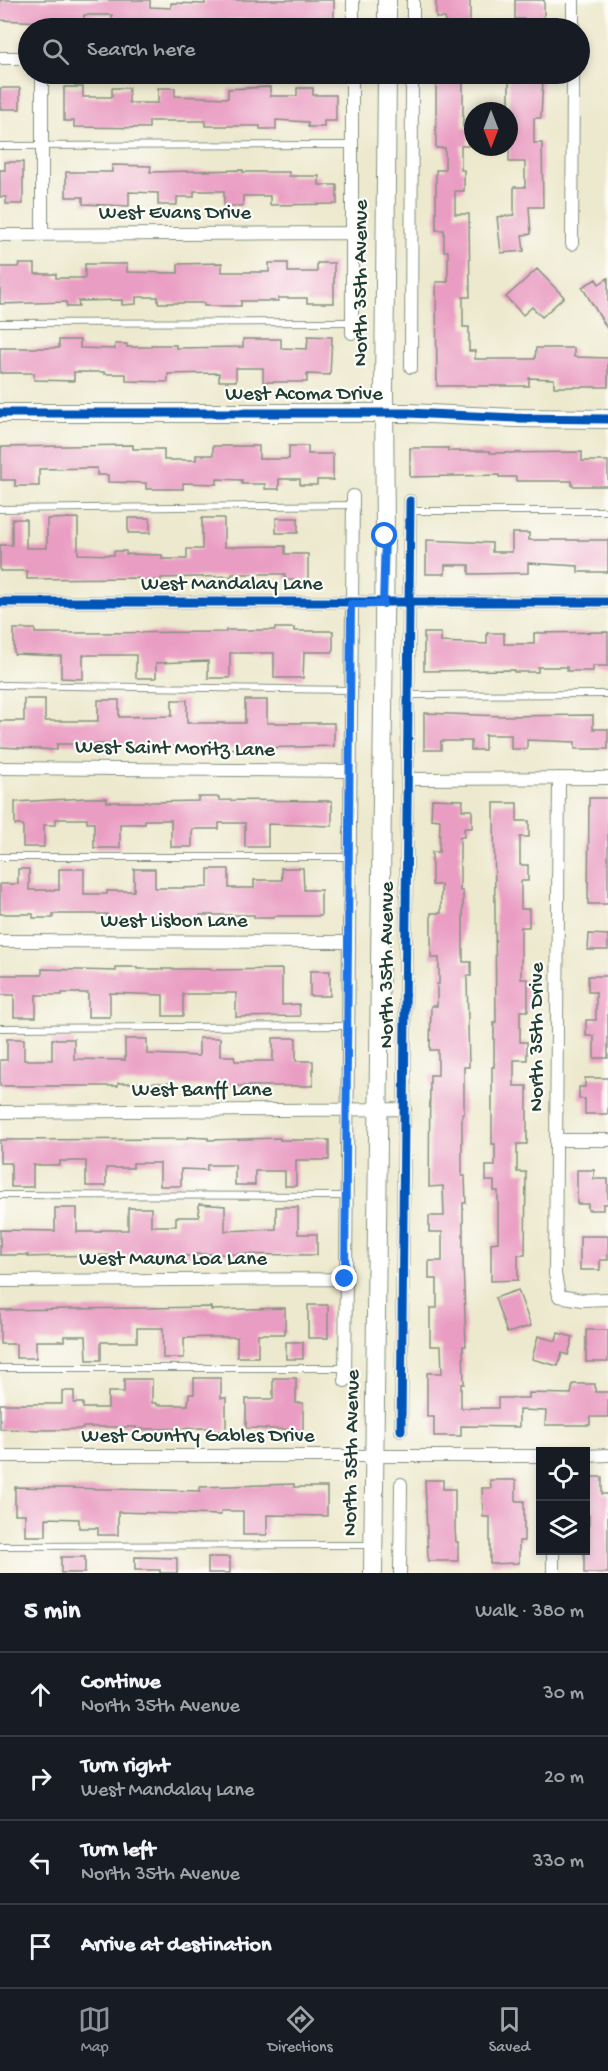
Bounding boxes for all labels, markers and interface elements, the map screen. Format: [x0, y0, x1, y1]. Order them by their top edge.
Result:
search box [18, 18, 590, 84]
icon: search [39, 35, 72, 68]
text: Search here [87, 38, 195, 64]
north arrow [464, 102, 518, 156]
street label: North 35th Avenue [350, 198, 375, 366]
street label: West Evans Drive [99, 202, 252, 227]
street label: West Acoma Drive [225, 383, 384, 408]
route start [371, 522, 397, 548]
street label: West Mandalay Lane [141, 573, 324, 598]
street label: West Saint Moritz Lane [75, 736, 276, 764]
street label: North 35th Avenue [376, 880, 401, 1048]
street label: West Lisbon Lane [100, 910, 249, 935]
street label: North 35th Drive [526, 961, 551, 1112]
street label: West Banff Lane [132, 1079, 273, 1104]
street label: West Mauna Loa Lane [79, 1248, 268, 1273]
route end [331, 1265, 357, 1291]
street label: North 35th Avenue [339, 1368, 367, 1537]
street label: West Country Gables Drive [81, 1425, 316, 1450]
map controls [536, 1447, 590, 1555]
button: locate [536, 1447, 590, 1501]
button: layers [536, 1501, 590, 1555]
text: 5 min [24, 1597, 80, 1628]
text: Walk · 380 m [475, 1601, 584, 1624]
text: Continue [81, 1670, 161, 1696]
icon: ahead [24, 1678, 57, 1711]
text: 30 m [543, 1683, 584, 1706]
text: North 35th Avenue [81, 1696, 240, 1719]
text: Turn right [81, 1754, 169, 1780]
icon: right [24, 1762, 57, 1795]
text: 20 m [544, 1767, 584, 1790]
text: West Mandalay Lane [81, 1780, 254, 1803]
text: Turn left [81, 1838, 155, 1864]
icon: left [24, 1846, 57, 1879]
text: 330 m [533, 1851, 584, 1874]
text: North 35th Avenue [81, 1864, 240, 1887]
icon: arrive [24, 1930, 57, 1963]
text: Arrive at destination [81, 1933, 271, 1959]
tab: Map [78, 2003, 111, 2058]
tab: Directions [267, 2003, 333, 2058]
tab: Saved [489, 2003, 530, 2058]

